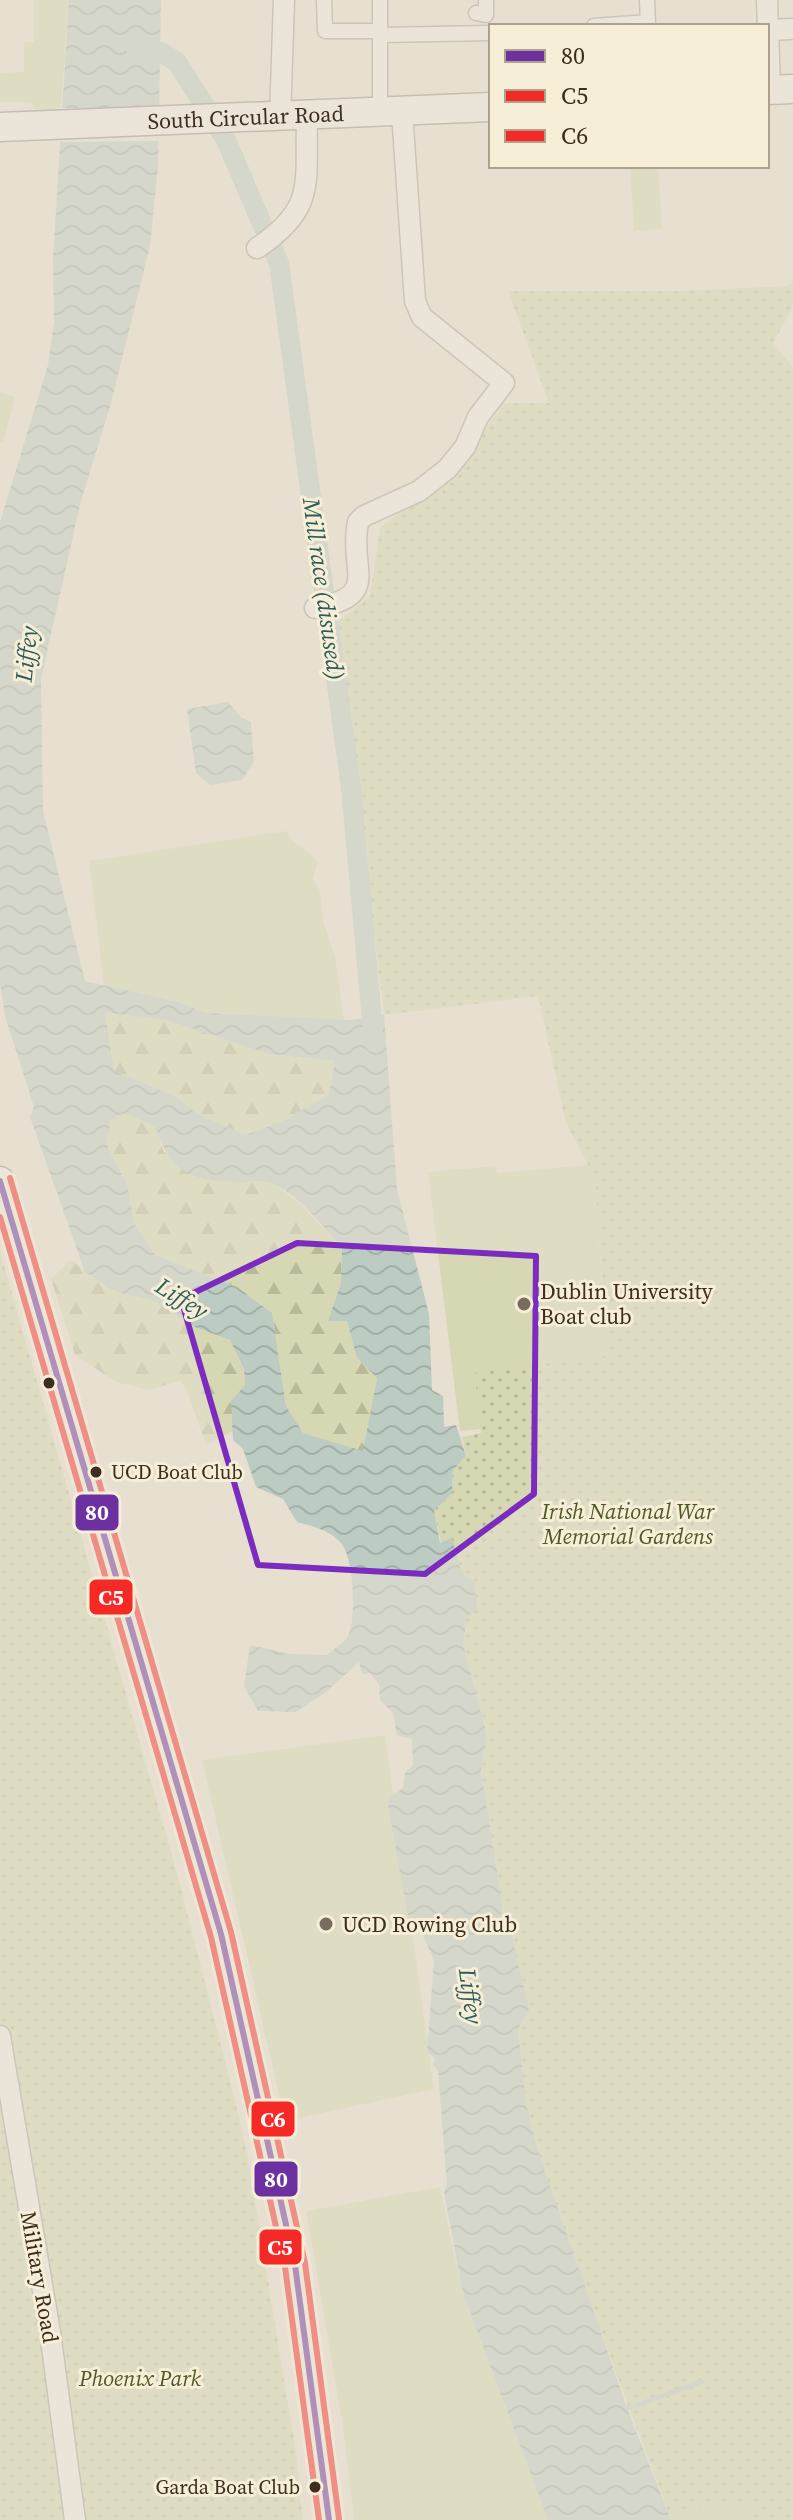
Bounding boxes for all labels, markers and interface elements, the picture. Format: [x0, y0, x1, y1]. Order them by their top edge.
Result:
legend [489, 24, 769, 168]
text: 80 [561, 39, 585, 72]
text: C5 [561, 79, 588, 112]
street label: South Circular Road [147, 98, 345, 136]
text: C6 [561, 119, 588, 152]
water label: Mill race (disused) [295, 494, 353, 683]
water label: Liffey [7, 624, 45, 684]
water label: Liffey [149, 1269, 215, 1327]
place label: Dublin University Boat club [540, 1276, 714, 1331]
marker: Dublin University Boat club [515, 1295, 533, 1313]
unlabelled marker [41, 1375, 57, 1391]
place label: UCD Boat Club [111, 1458, 243, 1486]
marker: UCD Boat Club [88, 1464, 104, 1480]
line badge: 80 [74, 1493, 120, 1532]
park label: Irish National War Memorial Gardens [540, 1496, 716, 1551]
text: 80 [85, 1497, 109, 1527]
line badge: C5 [88, 1578, 134, 1616]
text: C5 [98, 1582, 124, 1612]
place label: UCD Rowing Club [342, 1909, 517, 1939]
marker: UCD Rowing Club [317, 1915, 335, 1933]
water label: Liffey [451, 1965, 491, 2026]
line badge: C6 [250, 2100, 296, 2138]
text: C6 [260, 2104, 286, 2134]
line badge: 80 [253, 2160, 299, 2198]
text: 80 [264, 2164, 288, 2194]
street label: Military Road [14, 2209, 66, 2346]
line badge: C5 [258, 2228, 303, 2266]
text: C5 [267, 2232, 293, 2262]
park label: Phoenix Park [78, 2363, 202, 2393]
place label: Garda Boat Club [156, 2473, 300, 2501]
marker: Garda Boat Club [307, 2479, 323, 2495]

